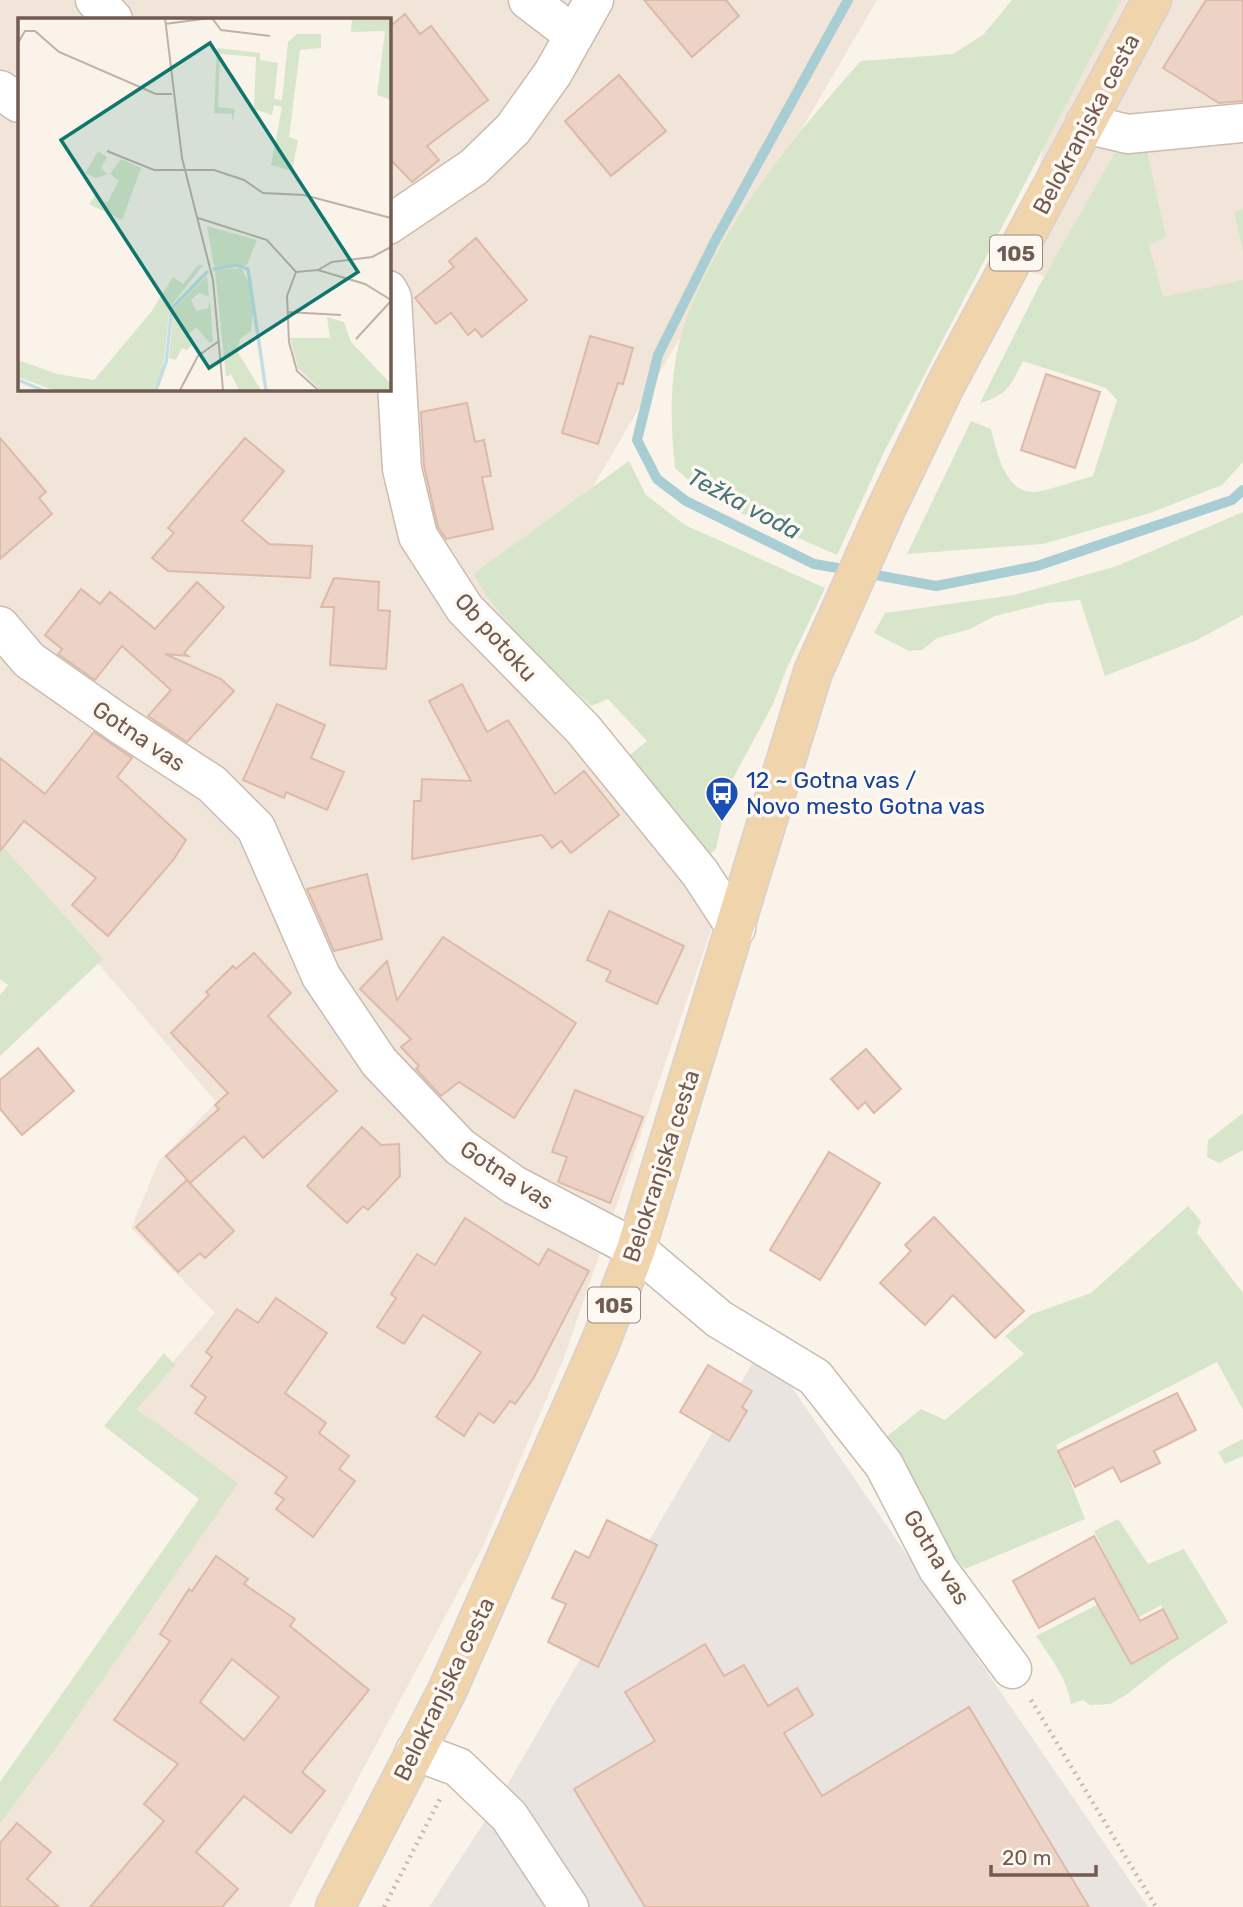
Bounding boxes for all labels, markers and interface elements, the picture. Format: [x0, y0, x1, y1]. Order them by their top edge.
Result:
inset map [18, 18, 390, 390]
street label: Belokranjska cesta [1027, 29, 1145, 219]
road number: 105 [990, 236, 1042, 270]
water label: Težka voda [683, 463, 805, 545]
street label: Ob potoku [449, 587, 543, 687]
street label: Gotna vas [87, 695, 191, 777]
place label: 12 ~ Gotna vas / Novo mesto Gotna vas [746, 766, 985, 820]
bus stop icon: 12 ~ Gotna vas / Novo mesto Gotna vas [703, 774, 741, 823]
street label: Belokranjska cesta [617, 1066, 705, 1266]
street label: Gotna vas [455, 1134, 559, 1216]
road number: 105 [588, 1288, 640, 1322]
street label: Gotna vas [898, 1504, 976, 1610]
street label: Belokranjska cesta [387, 1593, 501, 1785]
scale bar [991, 1834, 1096, 1878]
text: 20 m [1002, 1845, 1051, 1870]

